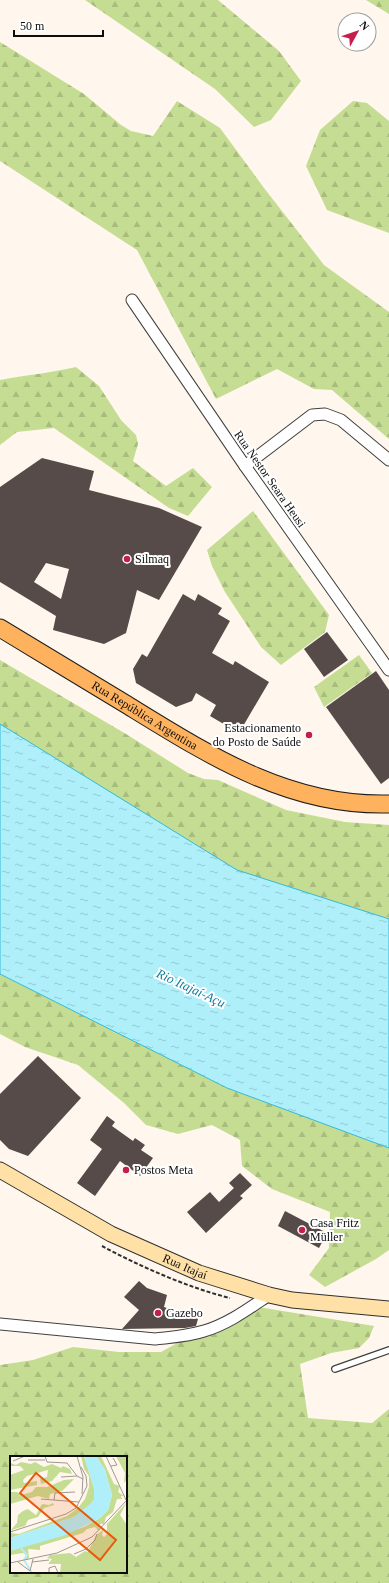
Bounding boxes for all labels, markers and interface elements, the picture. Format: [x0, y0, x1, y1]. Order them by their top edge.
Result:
scale bar [14, 12, 103, 38]
north arrow [337, 12, 377, 52]
text: 50 m [20, 19, 45, 33]
text: N [358, 19, 372, 33]
street label: Rua Nestor Seara Heusi [231, 428, 309, 531]
place label: Silmaq [135, 552, 169, 566]
marker: Silmaq [122, 554, 132, 564]
street label: Rua República Argentina [89, 678, 201, 753]
place label: Estacionamento do Posto de Saúde [213, 721, 301, 749]
marker: Estacionamento do Posto de Saúde [304, 730, 314, 740]
water label: Rio Itajaí-Açu [153, 965, 228, 1011]
place label: Postos Meta [134, 1163, 194, 1177]
marker: Postos Meta [121, 1165, 131, 1175]
place label: Casa Fritz Müller [310, 1216, 359, 1244]
marker: Casa Fritz Müller [297, 1225, 307, 1235]
street label: Rua Itajaí [161, 1251, 209, 1282]
place label: Gazebo [166, 1306, 203, 1320]
marker: Gazebo [153, 1308, 163, 1318]
inset map [10, 1456, 127, 1573]

